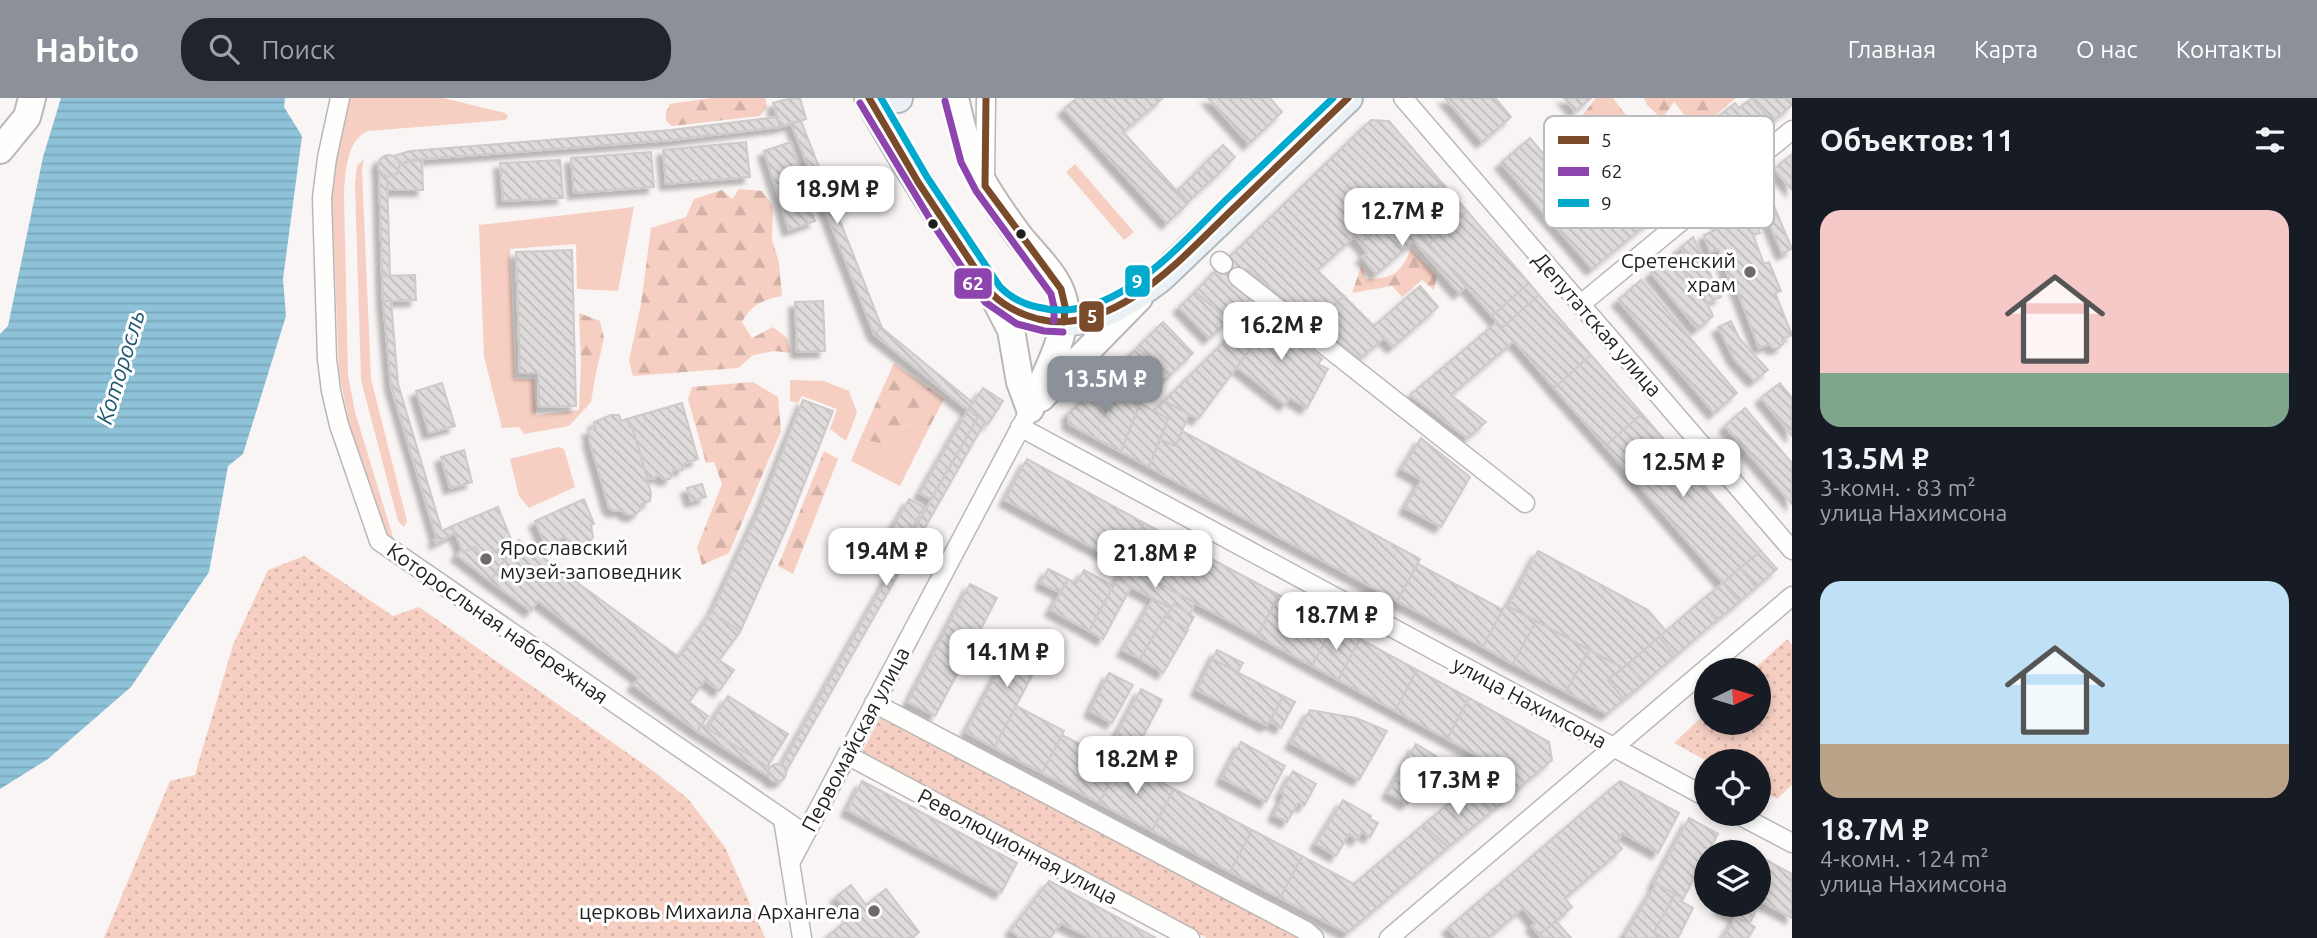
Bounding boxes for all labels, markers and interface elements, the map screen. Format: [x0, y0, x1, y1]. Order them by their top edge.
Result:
search box [181, 18, 671, 81]
icon: search [205, 30, 243, 68]
text: Habito [35, 31, 139, 68]
text: Поиск [261, 35, 335, 64]
text: Главная [1848, 36, 1936, 63]
text: Карта [1974, 36, 2038, 63]
text: О нас [2076, 36, 2138, 63]
text: Контакты [2176, 36, 2282, 63]
legend [1544, 116, 1774, 228]
icon: filters [2251, 121, 2289, 159]
text: Объектов: 11 [1820, 123, 2014, 157]
text: 5 [1601, 129, 1612, 151]
text: 62 [1601, 160, 1622, 182]
pin: 18.9M ₽ [772, 166, 902, 226]
text: 18.9M ₽ [795, 176, 879, 201]
pin: 12.7M ₽ [1337, 188, 1467, 248]
text: 9 [1601, 192, 1612, 214]
text: 12.7M ₽ [1360, 198, 1444, 223]
unlabelled marker [926, 217, 940, 231]
unlabelled marker [1014, 227, 1028, 241]
street label: Депутатская улица [1529, 247, 1667, 401]
place label: Сретенский храм [1621, 248, 1736, 296]
icon: home [1992, 256, 2118, 382]
line badge: 9 [1124, 264, 1151, 298]
marker: Сретенский храм [1742, 264, 1758, 280]
line badge: 62 [953, 267, 993, 300]
text: 9 [1132, 270, 1142, 292]
text: 62 [962, 272, 984, 294]
line badge: 5 [1078, 300, 1105, 333]
pin: 16.2M ₽ [1216, 302, 1346, 362]
text: 5 [1087, 305, 1097, 327]
water label: Которосль [91, 307, 149, 427]
text: 16.2M ₽ [1239, 312, 1323, 337]
pin: 13.5M ₽ [1040, 356, 1170, 416]
text: 13.5M ₽ [1063, 366, 1147, 391]
pin: 12.5M ₽ [1618, 440, 1748, 499]
text: 13.5M ₽ [1820, 441, 1929, 475]
text: 12.5M ₽ [1641, 449, 1725, 474]
text: 3-комн. · 83 m² [1820, 475, 1976, 500]
text: улица Нахимсона [1820, 500, 2007, 525]
pin: 19.4M ₽ [821, 528, 951, 588]
pin: 21.8M ₽ [1090, 531, 1220, 590]
place label: Ярославский музей-заповедник [500, 535, 682, 583]
street label: Которосльная набережная [383, 537, 613, 709]
text: 19.4M ₽ [844, 538, 928, 563]
text: 21.8M ₽ [1113, 540, 1197, 565]
marker: Ярославский музей-заповедник [478, 551, 494, 567]
pin: 18.7M ₽ [1271, 592, 1401, 652]
text: 18.7M ₽ [1294, 602, 1378, 627]
icon: home [1992, 627, 2118, 753]
pin: 14.1M ₽ [942, 630, 1072, 689]
text: 14.1M ₽ [965, 639, 1049, 664]
street label: Первомайская улица [796, 643, 914, 835]
street label: улица Нахимсона [1449, 651, 1611, 753]
north arrow [1694, 658, 1771, 735]
map controls [1694, 658, 1771, 917]
pin: 18.2M ₽ [1071, 736, 1201, 796]
text: 18.2M ₽ [1094, 746, 1178, 771]
button: locate [1694, 749, 1771, 826]
pin: 17.3M ₽ [1393, 758, 1523, 817]
text: 17.3M ₽ [1416, 767, 1500, 792]
street label: Революционная улица [914, 783, 1122, 909]
text: 18.7M ₽ [1820, 812, 1929, 846]
button: layers [1694, 840, 1771, 917]
text: 4-комн. · 124 m² [1820, 846, 1989, 871]
text: улица Нахимсона [1820, 871, 2007, 896]
place label: церковь Михаила Архангела [579, 899, 860, 923]
marker: церковь Михаила Архангела [866, 903, 882, 919]

